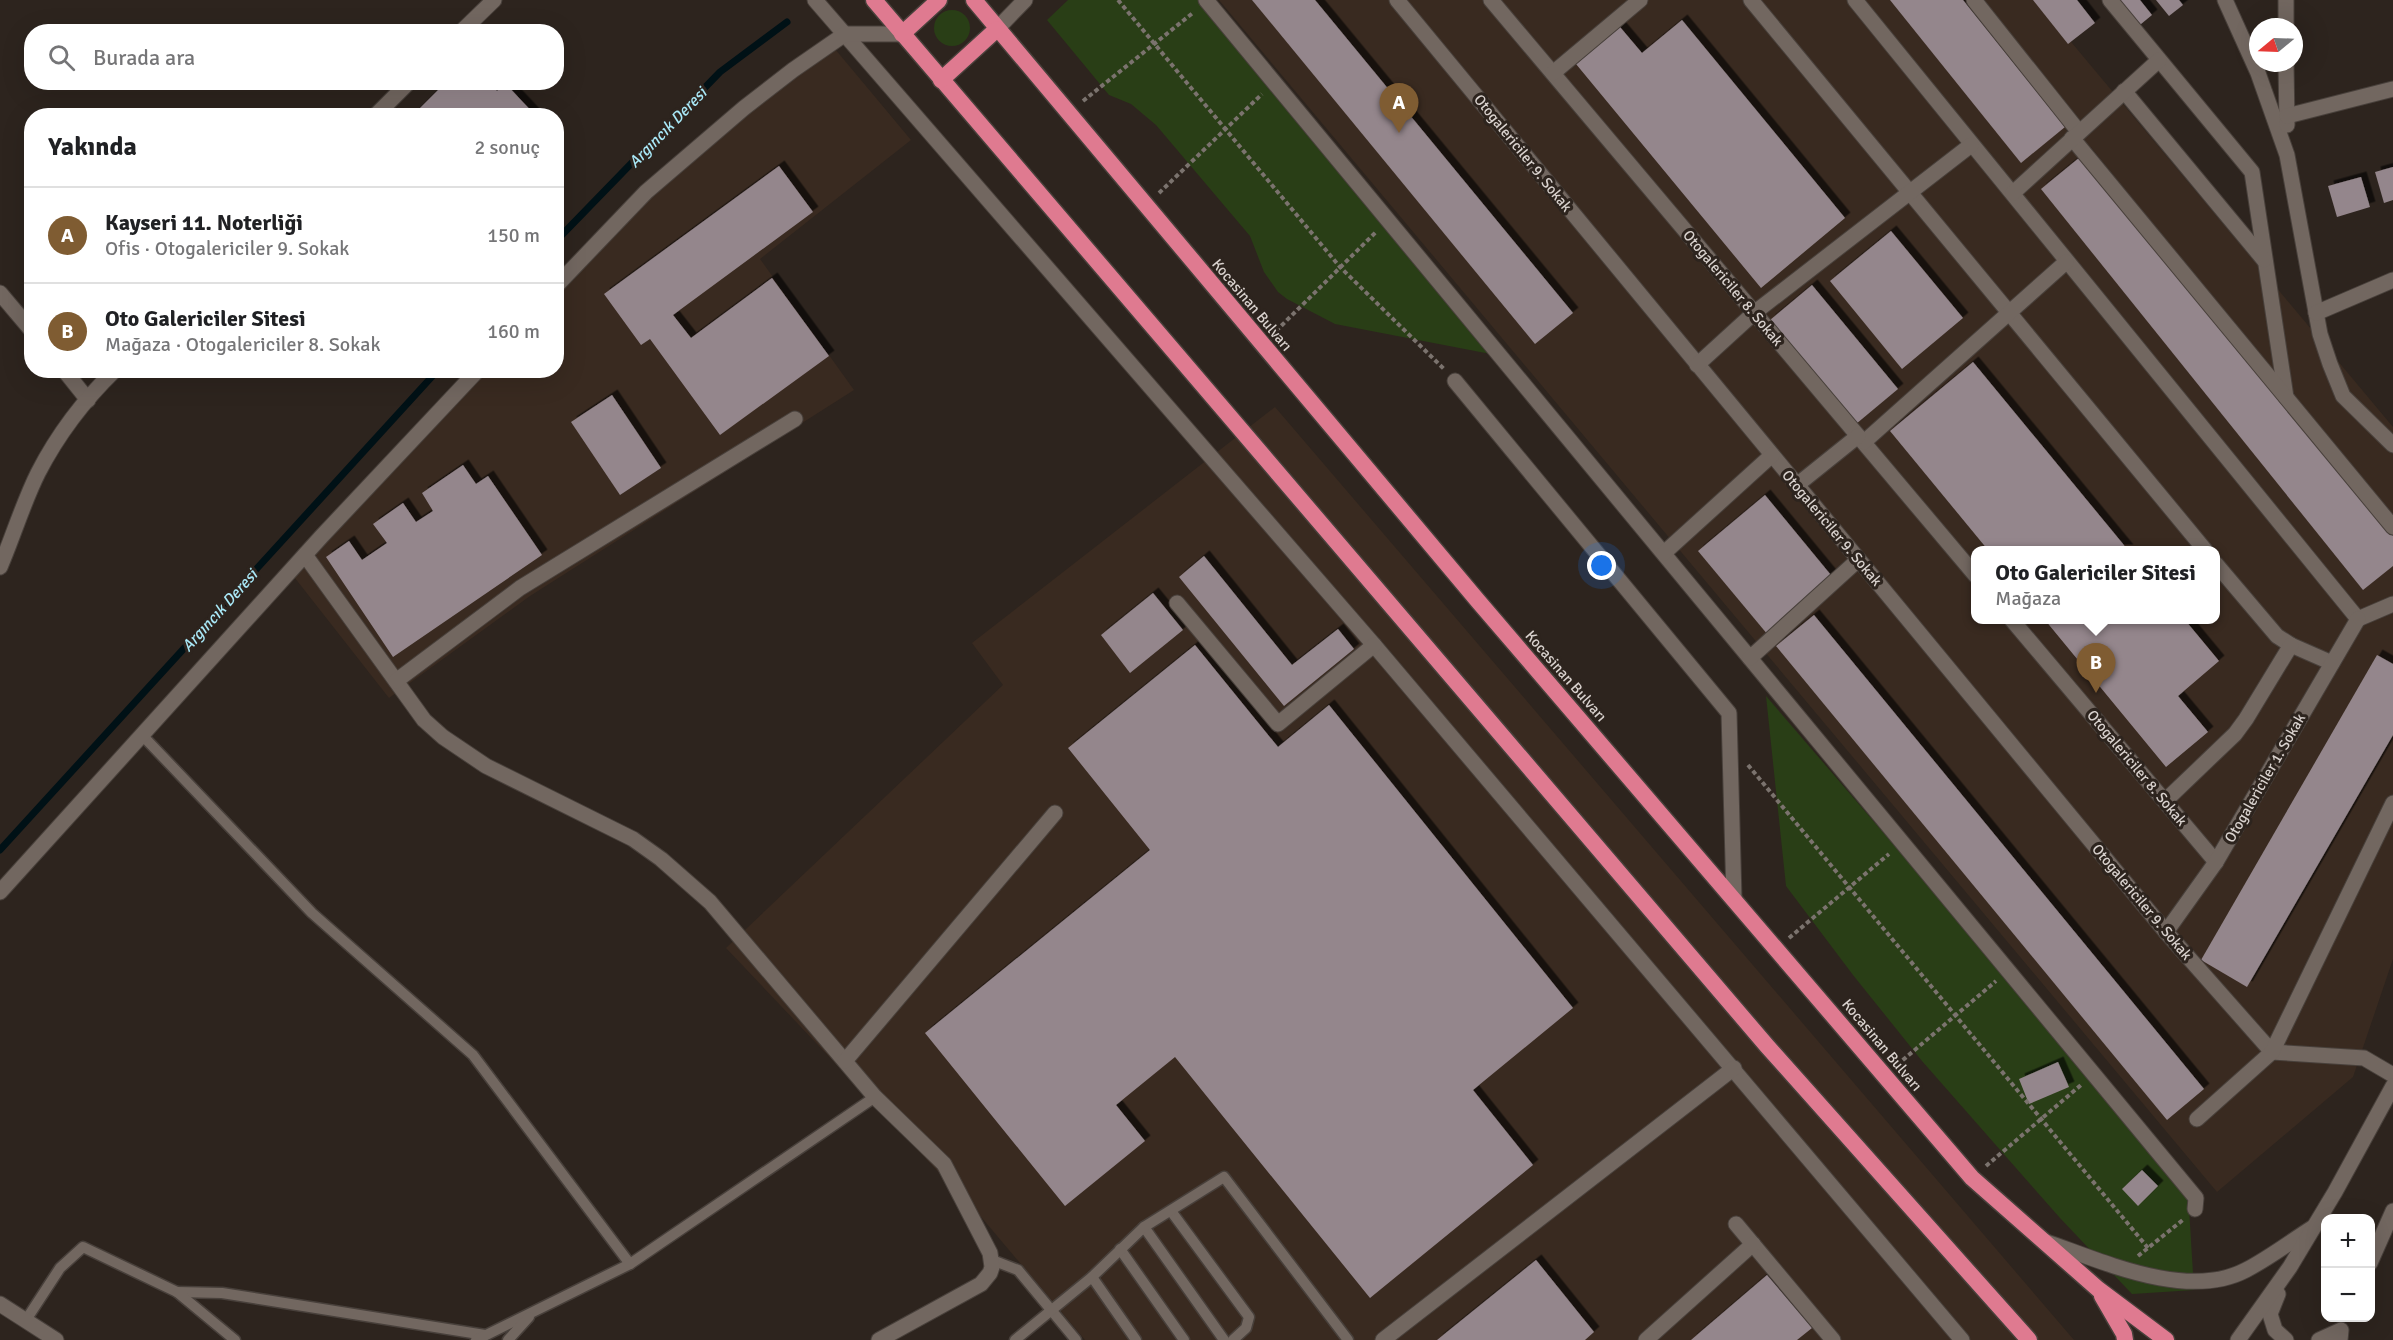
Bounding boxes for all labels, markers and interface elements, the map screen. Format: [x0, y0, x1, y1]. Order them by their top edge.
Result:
north arrow [2249, 18, 2303, 72]
search box [24, 24, 564, 90]
icon: search [45, 41, 78, 74]
text: Burada ara [93, 44, 195, 71]
water label: Argıncık Deresi [624, 82, 712, 172]
pin: A [1380, 84, 1418, 133]
street label: Otogalericiler 9. Sokak [1470, 91, 1576, 216]
text: Yakında [48, 131, 137, 163]
text: 2 sonuç [474, 135, 540, 160]
text: Kayseri 11. Noterliği [105, 209, 303, 236]
text: A [61, 223, 74, 248]
text: 150 m [487, 223, 540, 248]
street label: Otogalericiler 8. Sokak [1679, 226, 1787, 350]
text: Ofis · Otogalericiler 9. Sokak [105, 236, 349, 261]
street label: Kocasinan Bulvarı [1208, 255, 1296, 355]
text: Oto Galericiler Sitesi [105, 305, 306, 332]
text: B [61, 319, 74, 344]
text: 160 m [487, 319, 540, 344]
text: Mağaza · Otogalericiler 8. Sokak [105, 332, 380, 357]
street label: Otogalericiler 9. Sokak [1778, 466, 1886, 590]
popup [1971, 546, 2220, 624]
your location [1587, 551, 1616, 580]
text: Oto Galericiler Sitesi [1995, 559, 2196, 586]
water label: Argıncık Deresi [178, 564, 263, 656]
text: Mağaza [1995, 586, 2061, 611]
street label: Kocasinan Bulvarı [1522, 627, 1610, 725]
pin: B [2076, 644, 2116, 693]
street label: Otogalericiler 8. Sokak [2083, 706, 2191, 830]
street label: Otogalericiler 1. Sokak [2221, 710, 2310, 846]
street label: Otogalericiler 9. Sokak [2088, 840, 2196, 964]
street label: Kocasinan Bulvarı [1838, 995, 1926, 1095]
map controls [2321, 1214, 2375, 1322]
button: + [2321, 1214, 2375, 1268]
button: − [2321, 1268, 2375, 1322]

